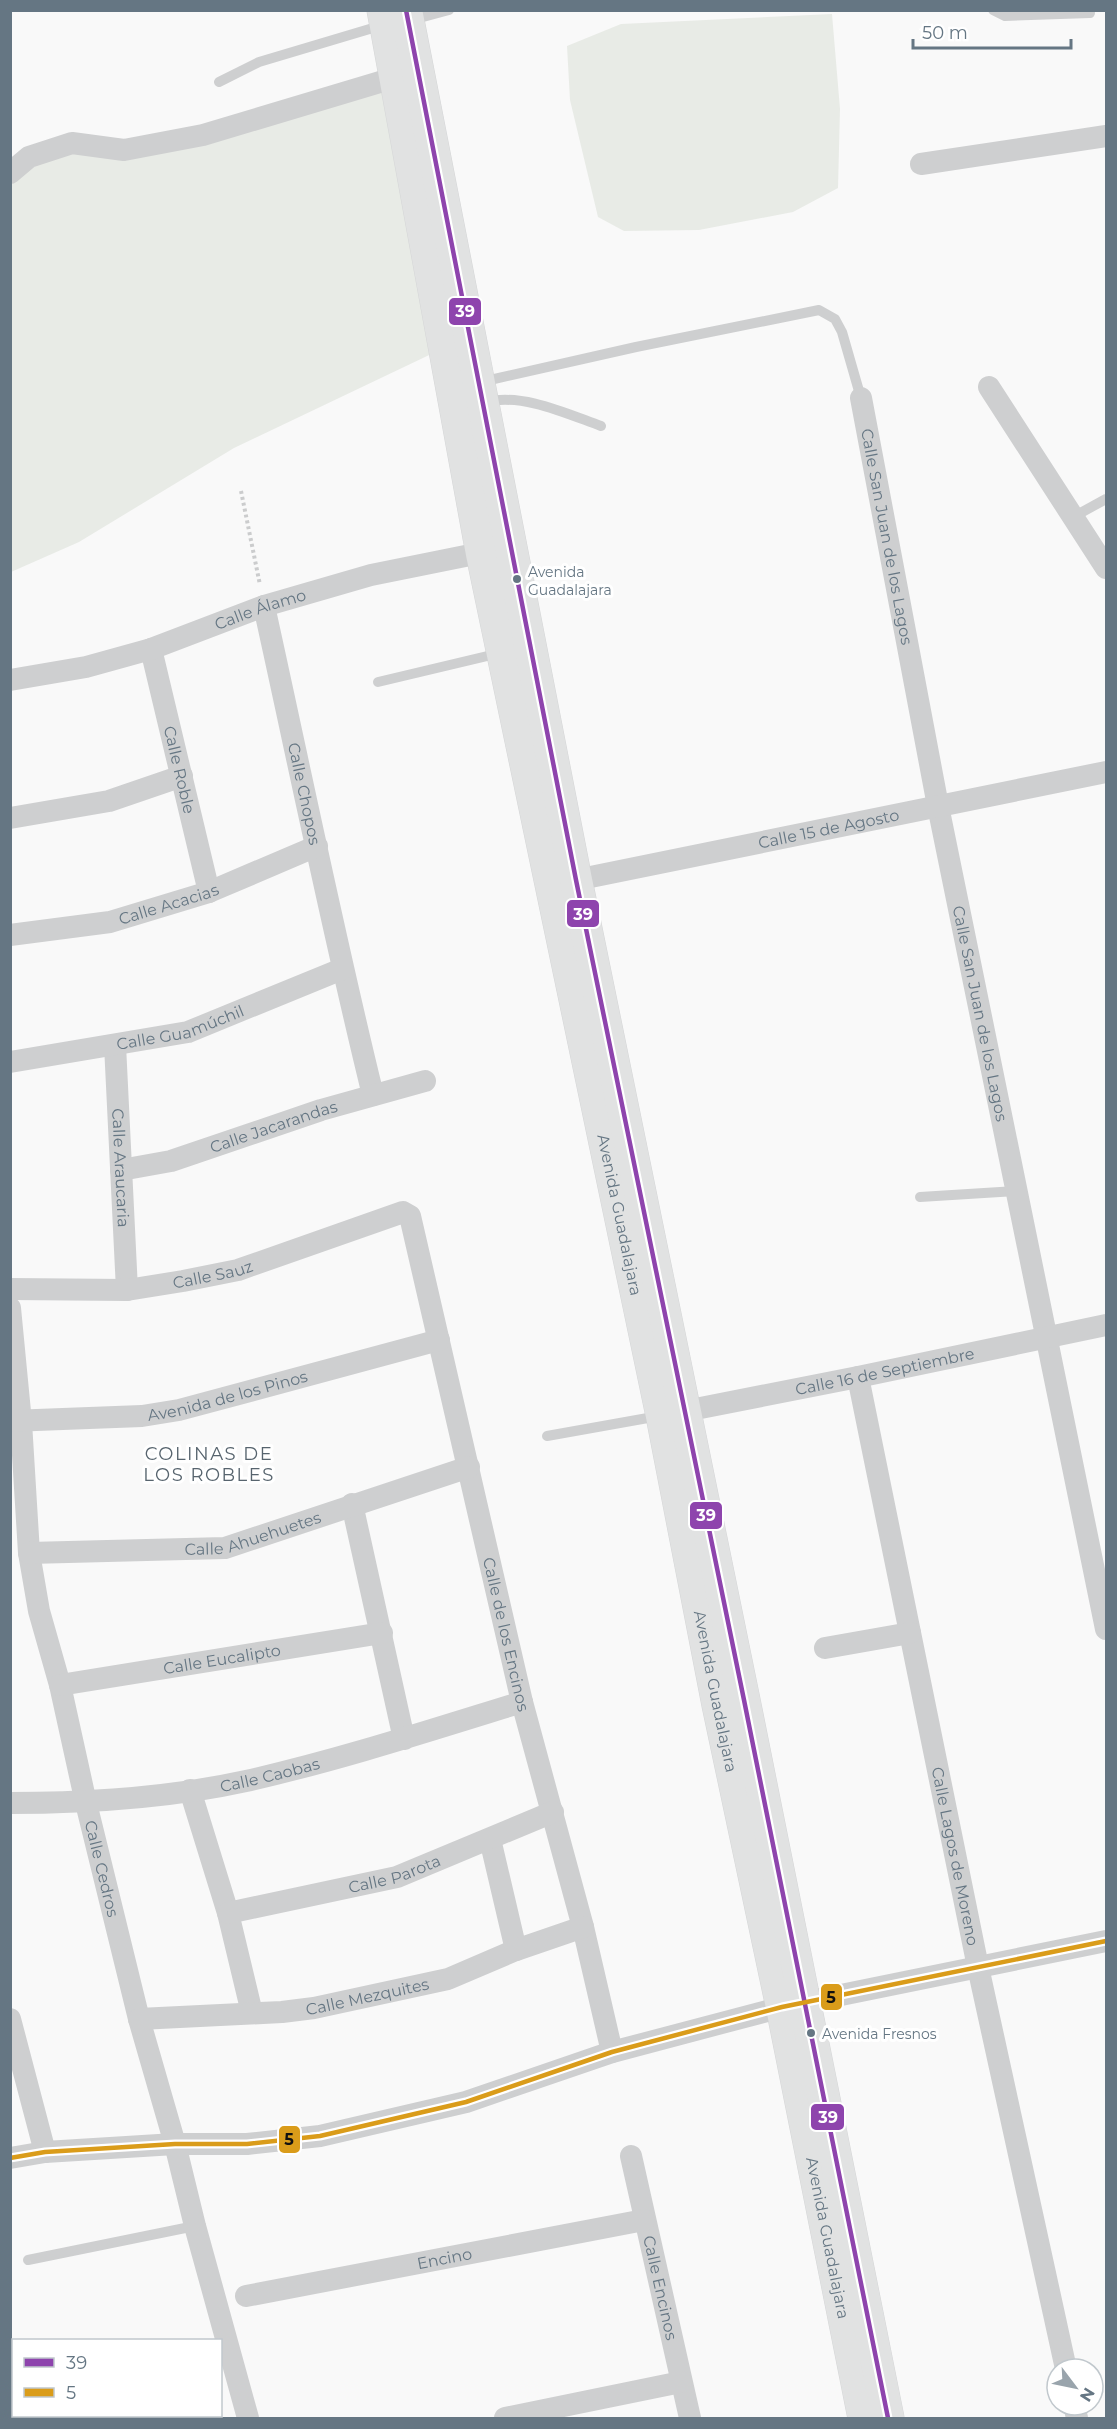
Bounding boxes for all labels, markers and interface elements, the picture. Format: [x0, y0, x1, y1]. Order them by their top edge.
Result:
scale bar [913, 12, 1070, 50]
text: 50 m [922, 22, 968, 44]
line badge: 39 [448, 297, 482, 326]
text: 39 [454, 302, 475, 321]
street label: Calle San Juan de los Lagos [857, 427, 916, 647]
place label: Avenida Guadalajara [528, 563, 612, 599]
marker: Avenida Guadalajara [511, 573, 523, 585]
street label: Calle Álamo [212, 585, 308, 634]
street label: Calle Roble [160, 724, 199, 816]
street label: Calle Chopos [284, 741, 324, 847]
street label: Calle 15 de Agosto [756, 805, 901, 853]
street label: Calle Acacias [116, 880, 222, 929]
line badge: 39 [566, 899, 600, 928]
street label: Calle San Juan de los Lagos [949, 904, 1011, 1123]
text: 39 [572, 905, 593, 924]
street label: Calle Guamúchil [115, 1001, 247, 1054]
street label: Calle Jacarandas [207, 1097, 340, 1157]
street label: Calle Araucaria [108, 1108, 133, 1228]
street label: Avenida Guadalajara [593, 1132, 646, 1297]
street label: Calle Sauz [171, 1257, 255, 1293]
street label: Calle 16 de Septiembre [794, 1344, 976, 1399]
street label: Avenida de los Pinos [146, 1367, 310, 1425]
district label: COLINAS DE LOS ROBLES [143, 1443, 275, 1486]
line badge: 39 [689, 1501, 723, 1530]
text: 39 [695, 1506, 716, 1525]
street label: Calle Ahuehuetes [184, 1508, 324, 1559]
street label: Calle de los Encinos [479, 1555, 533, 1714]
street label: Avenida Guadalajara [690, 1609, 741, 1774]
street label: Calle Eucalipto [162, 1641, 282, 1678]
street label: Calle Caobas [218, 1754, 322, 1796]
street label: Calle Lagos de Moreno [928, 1765, 982, 1947]
street label: Calle Cedros [81, 1819, 123, 1919]
street label: Calle Parota [347, 1851, 443, 1897]
street label: Calle Mezquites [305, 1974, 431, 2019]
line badge: 5 [820, 1983, 843, 2011]
text: 5 [826, 1988, 836, 2007]
place label: Avenida Fresnos [822, 2025, 937, 2043]
marker: Avenida Fresnos [805, 2027, 817, 2039]
line badge: 39 [810, 2103, 845, 2131]
text: 39 [817, 2108, 838, 2127]
line badge: 5 [278, 2125, 301, 2154]
text: 5 [284, 2130, 294, 2149]
street label: Avenida Guadalajara [802, 2155, 853, 2320]
street label: Calle Encinos [639, 2234, 681, 2342]
street label: Encino [415, 2244, 474, 2273]
legend [12, 2339, 222, 2417]
text: 39 [66, 2352, 87, 2374]
north arrow [1045, 2357, 1105, 2417]
text: 5 [66, 2382, 76, 2404]
text: N [1076, 2384, 1099, 2405]

